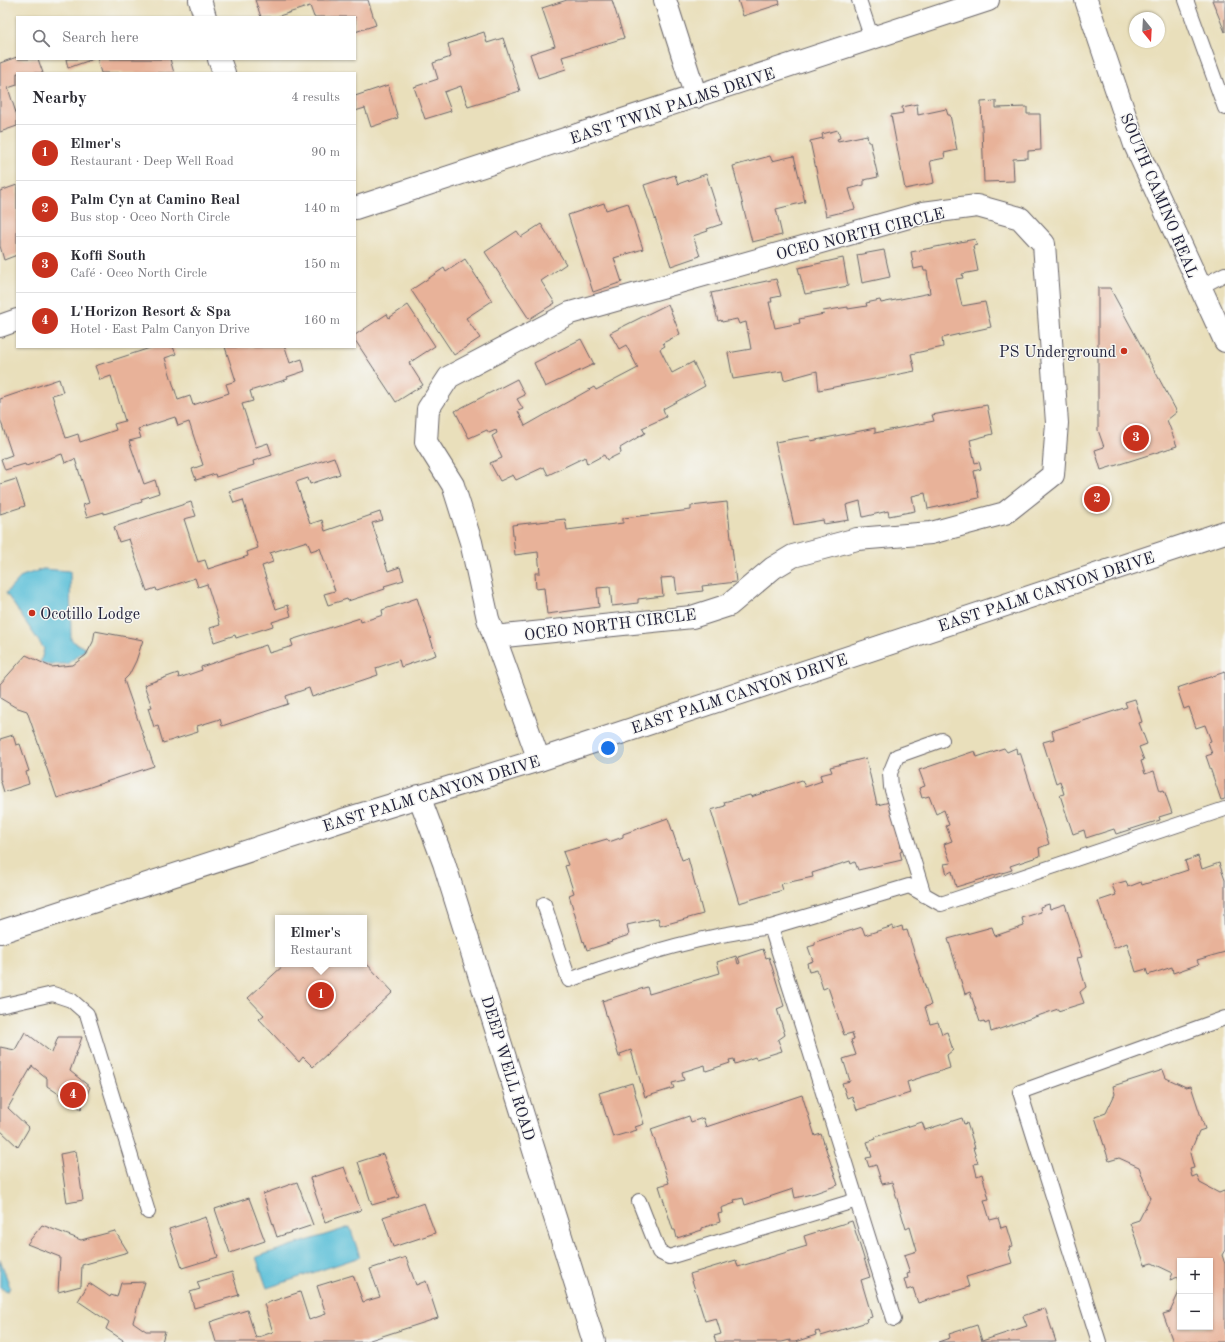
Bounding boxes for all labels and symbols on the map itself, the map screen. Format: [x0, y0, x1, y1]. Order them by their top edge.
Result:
north arrow [1129, 12, 1165, 48]
street label: EAST TWIN PALMS DRIVE [568, 66, 777, 148]
street label: SOUTH CAMINO REAL [1116, 111, 1200, 280]
street label: OCEO NORTH CIRCLE [775, 206, 946, 264]
place label: PS Underground [999, 345, 1116, 361]
marker: PS Underground [1119, 346, 1129, 356]
pin: 3 [1123, 423, 1149, 453]
pin: 2 [1084, 484, 1110, 514]
street label: EAST PALM CANYON DRIVE [936, 550, 1157, 636]
place label: Ocotillo Lodge [40, 607, 140, 623]
street label: OCEO NORTH CIRCLE [523, 607, 697, 644]
marker: Ocotillo Lodge [27, 608, 37, 618]
street label: EAST PALM CANYON DRIVE [629, 652, 850, 738]
your location [598, 738, 618, 758]
street label: EAST PALM CANYON DRIVE [321, 754, 542, 836]
pin: 1 [308, 980, 334, 1010]
street label: DEEP WELL ROAD [477, 994, 537, 1143]
pin: 4 [60, 1080, 86, 1110]

